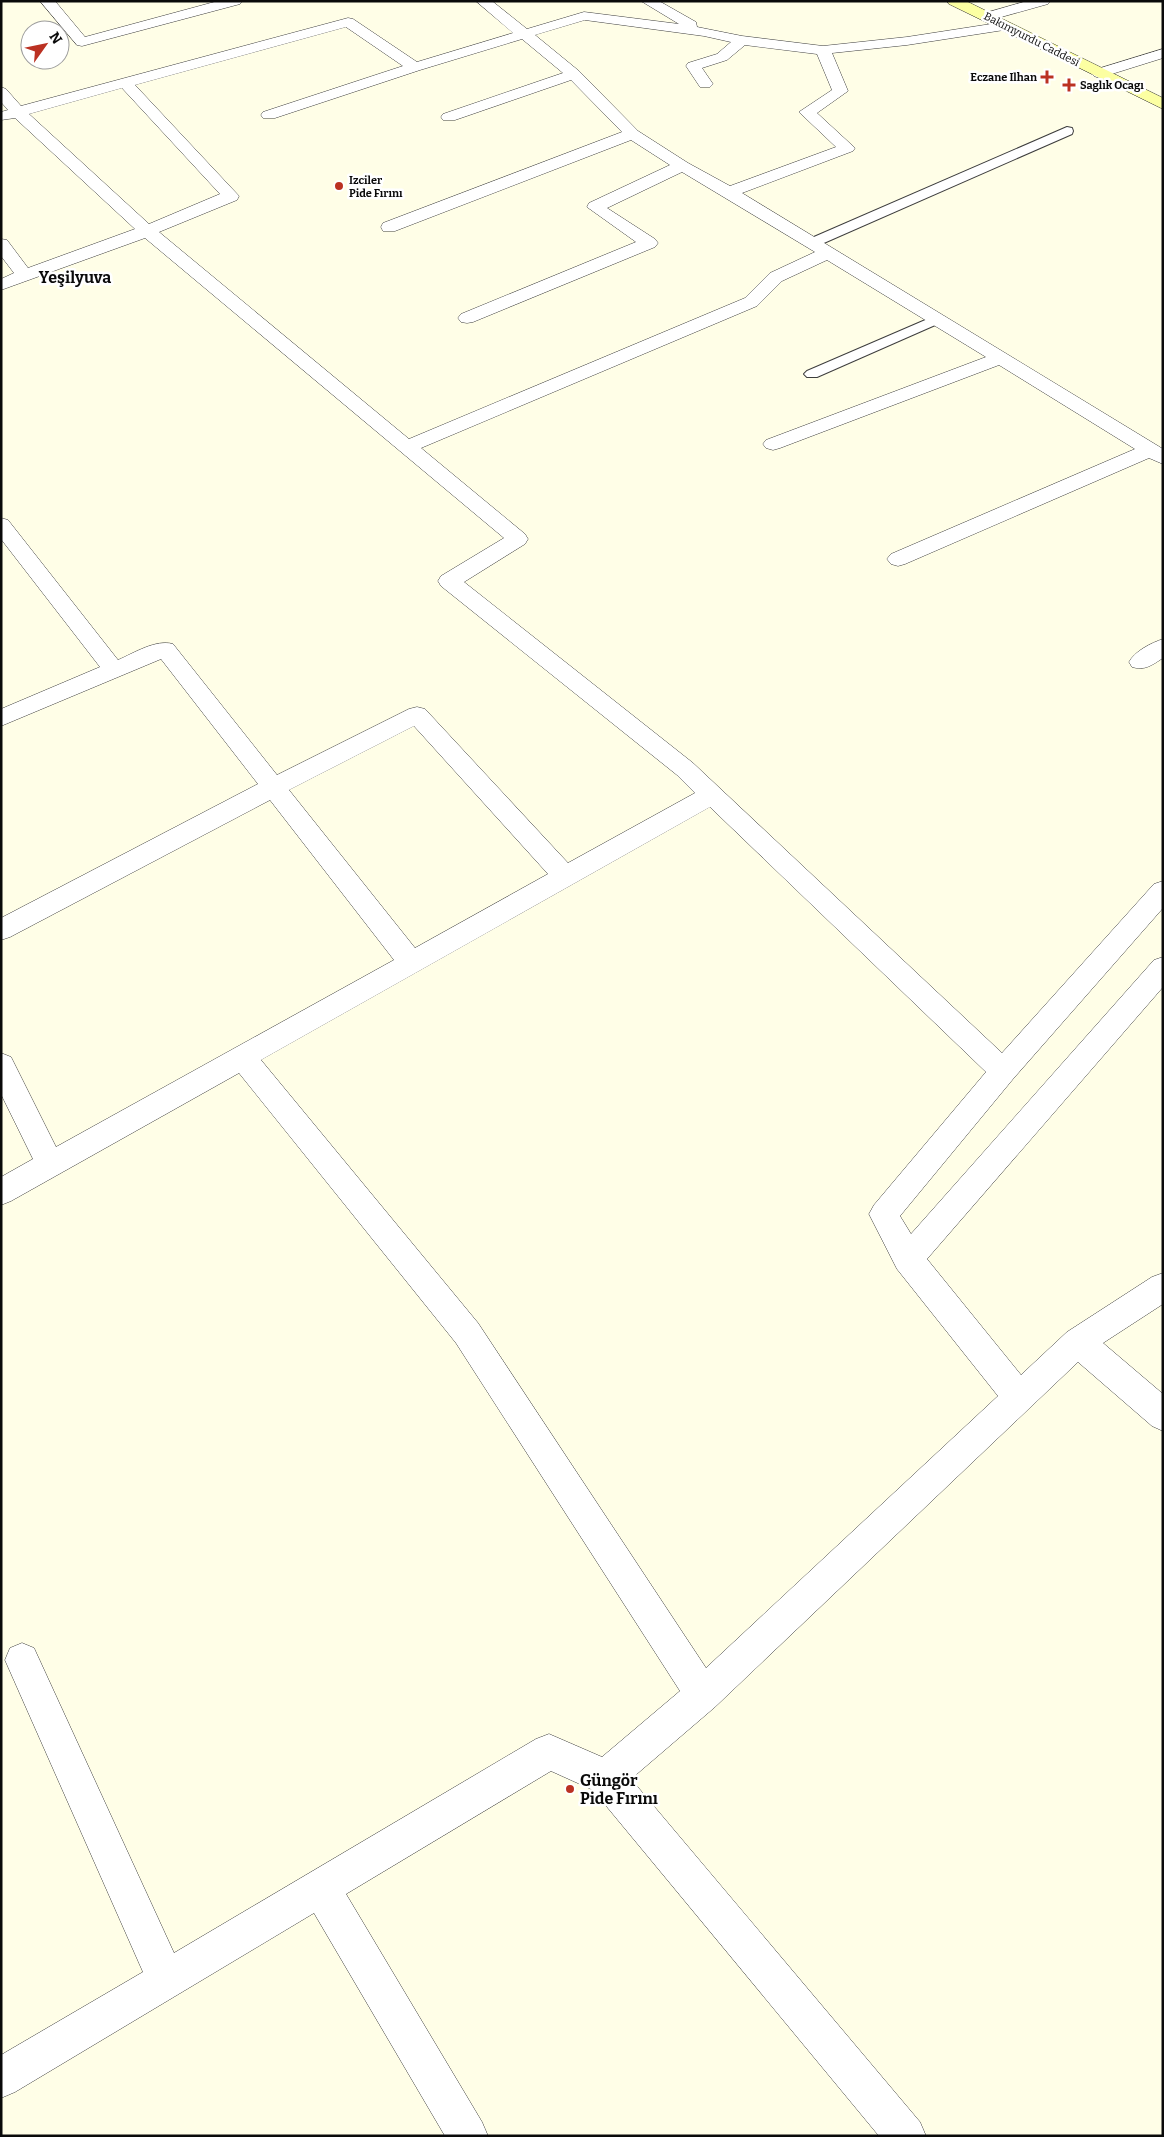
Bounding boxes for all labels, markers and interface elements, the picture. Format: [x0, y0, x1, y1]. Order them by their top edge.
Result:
street label: Bakımyurdu Caddesi [982, 10, 1082, 70]
north arrow [20, 20, 70, 70]
text: N [45, 29, 66, 48]
place label: Eczane Ilhan [970, 71, 1037, 84]
marker: Eczane Ilhan [1041, 71, 1053, 83]
marker: Saglık Ocagı [1062, 78, 1076, 92]
place label: Saglık Ocagı [1080, 79, 1144, 92]
place label: Izciler Pide Fırını [349, 174, 403, 200]
marker: Izciler Pide Fırını [333, 180, 345, 192]
district label: Yeşilyuva [39, 268, 111, 287]
place label: Güngör Pide Fırını [580, 1771, 658, 1808]
marker: Güngör Pide Fırını [564, 1783, 576, 1795]

